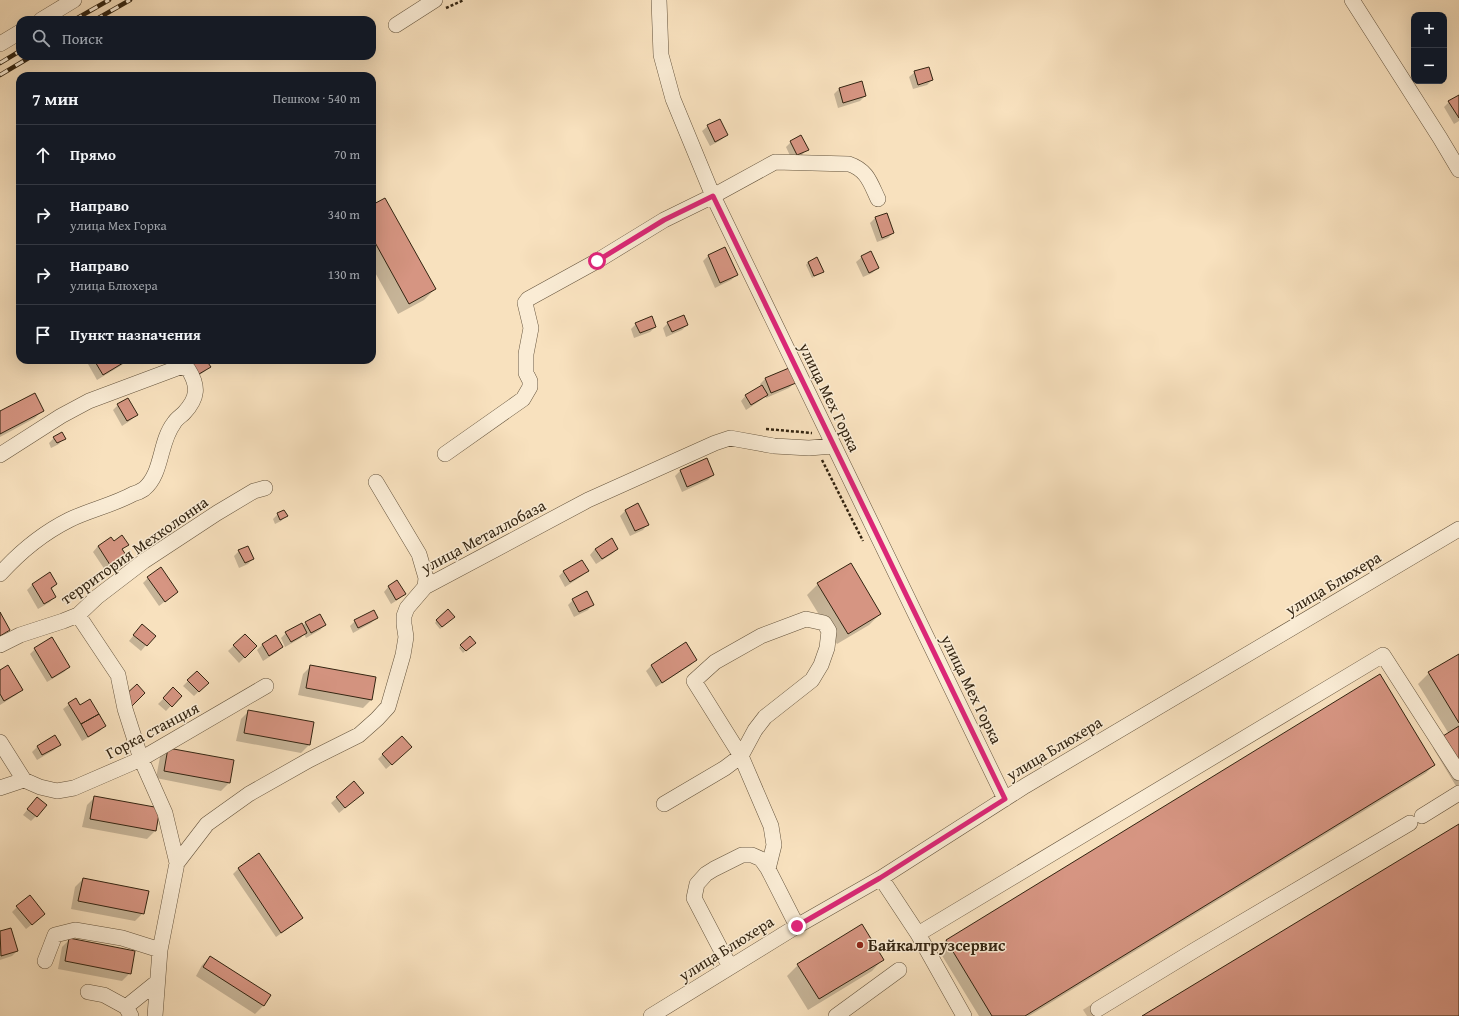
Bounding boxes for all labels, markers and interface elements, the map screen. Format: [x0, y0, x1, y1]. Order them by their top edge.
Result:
map controls [1411, 12, 1447, 84]
button: + [1411, 12, 1447, 48]
search box [16, 16, 376, 60]
icon: search [30, 27, 52, 49]
text: Поиск [62, 28, 103, 49]
button: − [1411, 48, 1447, 84]
text: 7 мин [32, 86, 78, 111]
text: Пешком · 540 m [273, 89, 360, 108]
icon: ahead [32, 144, 54, 166]
text: Прямо [70, 144, 116, 165]
text: 70 m [334, 145, 360, 164]
text: Направо [70, 195, 129, 216]
icon: right [32, 204, 54, 226]
text: 340 m [328, 205, 360, 224]
text: улица Мех Горка [70, 216, 167, 235]
route start [588, 252, 606, 270]
text: Направо [70, 255, 129, 276]
icon: right [32, 264, 54, 286]
text: 130 m [328, 265, 360, 284]
text: улица Блюхера [70, 276, 158, 295]
icon: arrive [32, 324, 54, 346]
text: Пункт назначения [70, 324, 201, 345]
street label: улица Мех Горка [793, 337, 867, 456]
street label: территория Мехколонна [55, 490, 213, 610]
street label: улица Металлобаза [415, 493, 550, 580]
street label: улица Блюхера [1280, 545, 1386, 622]
street label: улица Мех Горка [935, 629, 1009, 748]
street label: Горка станция [101, 695, 203, 765]
street label: улица Блюхера [1001, 710, 1107, 787]
street label: улица Блюхера [673, 909, 779, 987]
route end [788, 917, 806, 935]
place label: Байкалгрузсервис [868, 933, 1006, 957]
marker: Байкалгрузсервис [855, 940, 865, 950]

